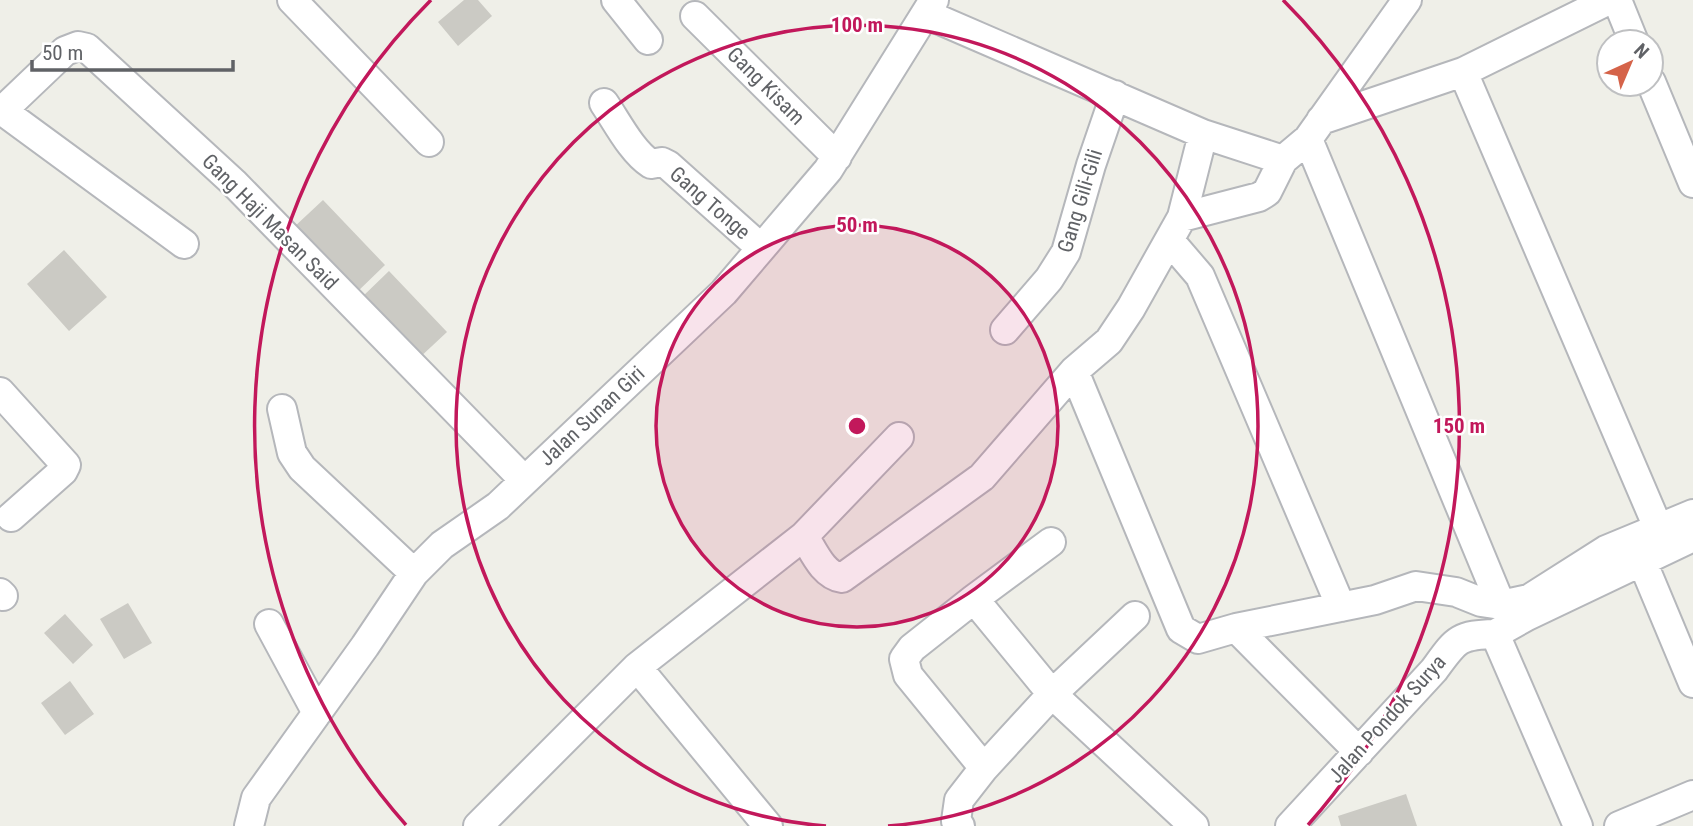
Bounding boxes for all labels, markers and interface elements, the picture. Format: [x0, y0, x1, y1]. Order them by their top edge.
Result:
text: 100 m [831, 13, 883, 37]
scale bar [32, 28, 233, 72]
north arrow [1595, 28, 1665, 98]
text: N [1629, 39, 1654, 63]
text: 50 m [42, 41, 83, 65]
street label: Gang Kisam [722, 42, 810, 130]
street label: Gang Gili-Gili [1053, 146, 1107, 256]
street label: Gang Haji Masan Said [197, 149, 343, 295]
street label: Gang Tonge [665, 162, 755, 244]
text: 50 m [836, 213, 878, 237]
street label: Jalan Sunan Giri [535, 361, 649, 471]
centre of rings [845, 414, 869, 438]
text: 150 m [1433, 414, 1485, 438]
street label: Jalan Pondok Surya [1323, 650, 1451, 788]

